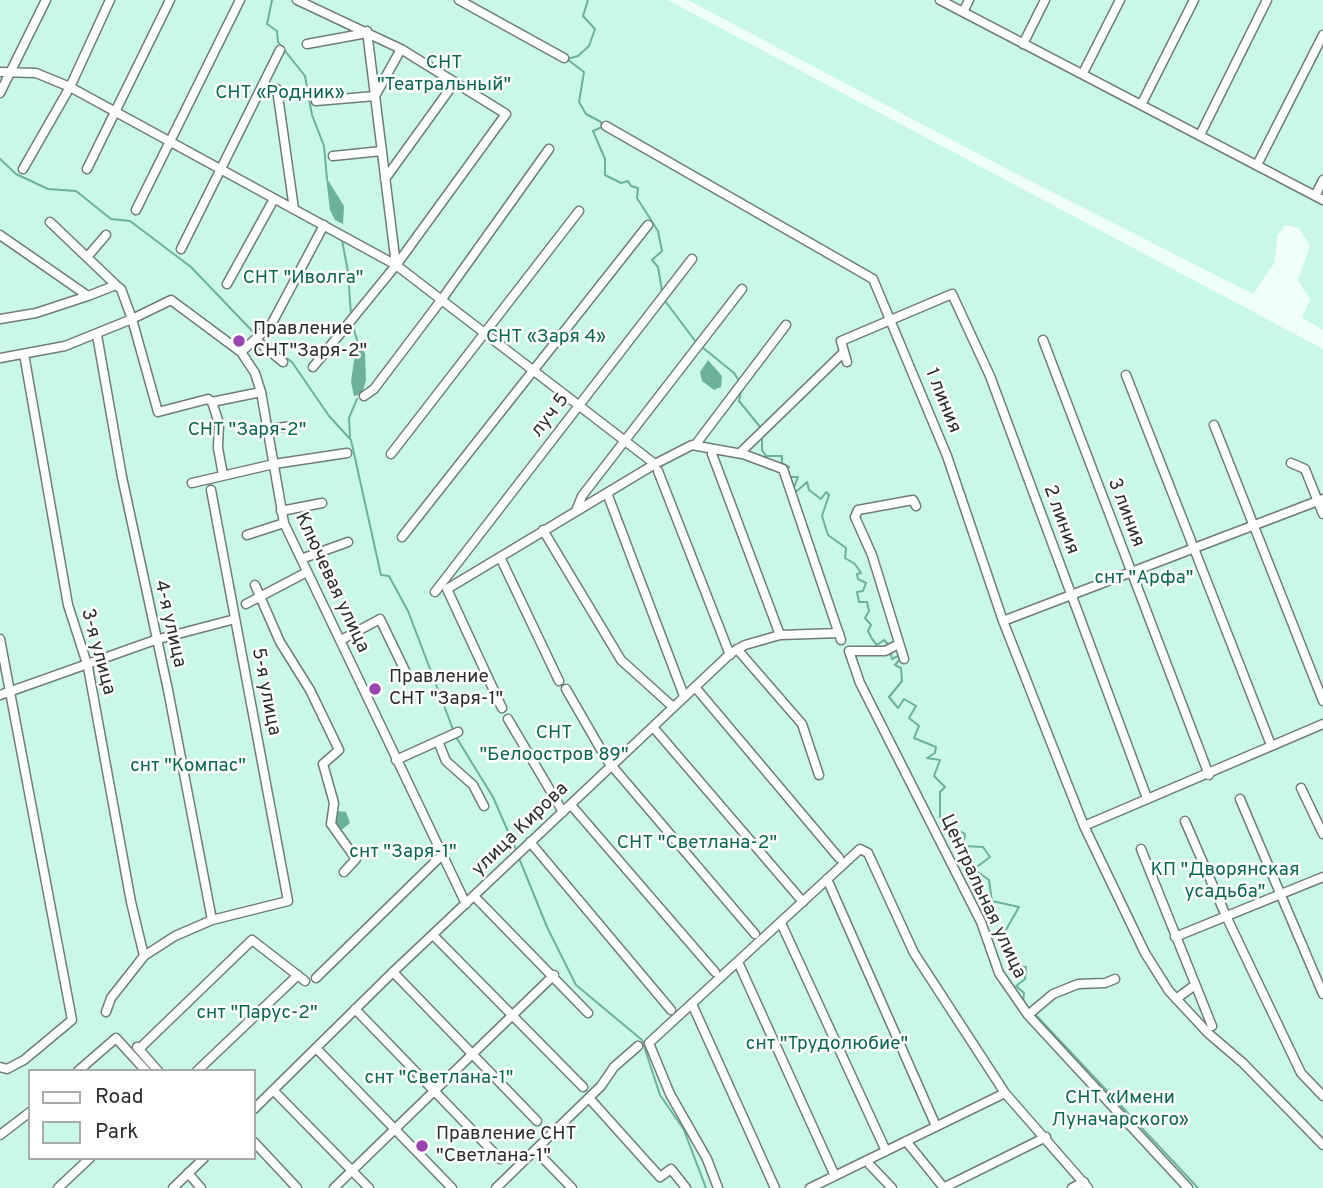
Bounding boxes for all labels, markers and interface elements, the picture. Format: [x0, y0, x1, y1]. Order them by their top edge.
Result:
park label: СНТ "Театральный" [377, 53, 511, 97]
park label: СНТ «Родник» [215, 83, 345, 105]
park label: СНТ "Иволга" [243, 268, 363, 290]
place label: Правление СНТ"Заря-2" [253, 319, 367, 363]
park label: СНТ «Заря 4» [486, 327, 606, 349]
marker: Правление СНТ"Заря-2" [231, 333, 247, 349]
street label: 1 линия [919, 365, 965, 437]
street label: луч 5 [527, 390, 575, 442]
park label: СНТ "Заря-2" [188, 420, 306, 442]
street label: 3 линия [1101, 475, 1149, 551]
street label: 2 линия [1037, 482, 1083, 558]
street label: Ключевая улица [289, 509, 373, 657]
park label: снт "Арфа" [1095, 568, 1193, 590]
street label: 4-я улица [148, 578, 190, 670]
street label: 3-я улица [75, 606, 119, 698]
street label: 5-я улица [245, 646, 285, 738]
place label: Правление СНТ "Заря-1" [389, 667, 503, 711]
marker: Правление СНТ "Заря-1" [367, 681, 383, 697]
park label: СНТ "Белоостров 89" [479, 723, 629, 767]
park label: снт "Компас" [130, 756, 246, 778]
street label: улица Кирова [468, 778, 574, 882]
street label: Центральная улица [934, 811, 1030, 983]
park label: СНТ "Светлана-2" [617, 833, 777, 855]
park label: снт "Заря-1" [349, 842, 457, 864]
park label: КП "Дворянская усадьба" [1150, 860, 1300, 904]
park label: снт "Парус-2" [196, 1003, 318, 1025]
park label: снт "Трудолюбие" [746, 1034, 908, 1056]
park label: снт "Светлана-1" [365, 1068, 513, 1090]
legend [28, 1069, 256, 1160]
text: Road [95, 1084, 144, 1111]
park label: СНТ «Имени Луначарского» [1051, 1088, 1189, 1132]
text: Park [95, 1119, 138, 1146]
place label: Правление СНТ "Светлана-1" [436, 1124, 577, 1168]
marker: Правление СНТ "Светлана-1" [414, 1138, 430, 1154]

